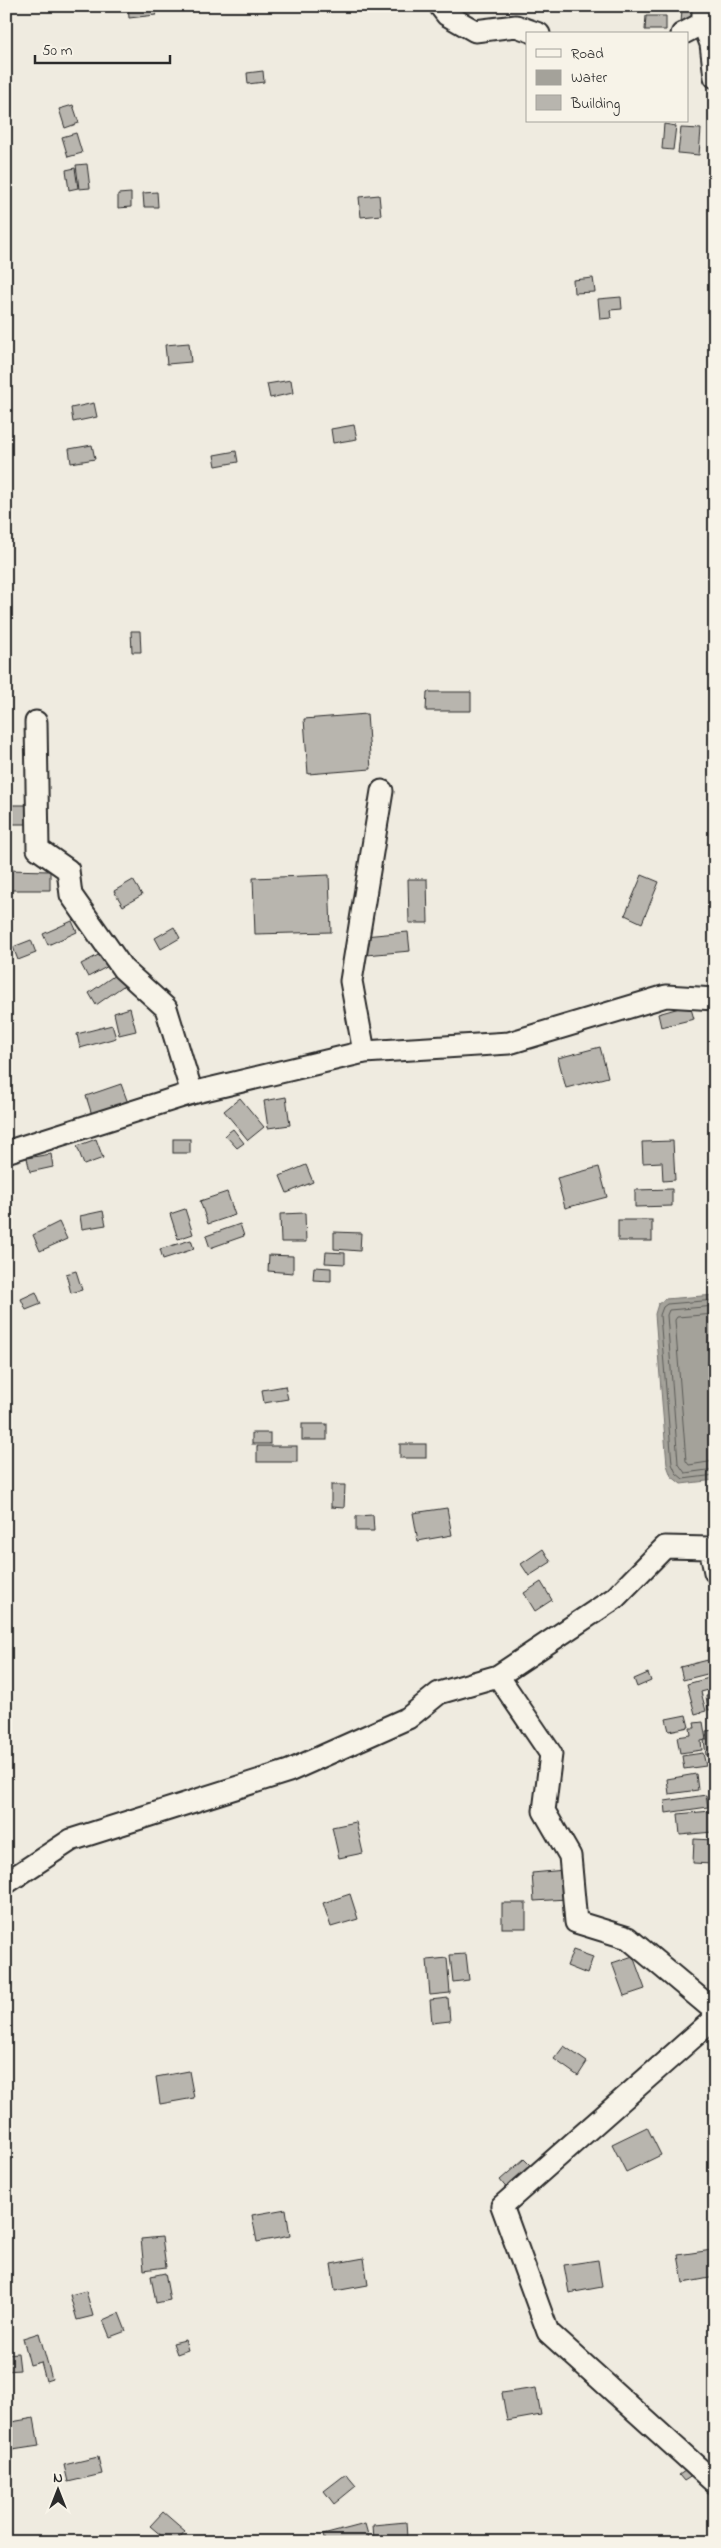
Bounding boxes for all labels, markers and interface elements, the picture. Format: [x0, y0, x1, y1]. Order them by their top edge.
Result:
scale bar [35, 32, 170, 64]
legend [526, 32, 688, 122]
text: 50 m [42, 40, 73, 62]
text: Road [571, 43, 604, 65]
text: Water [571, 67, 607, 89]
text: Building [570, 93, 620, 116]
north arrow [32, 2466, 82, 2516]
text: N [53, 2468, 63, 2489]

